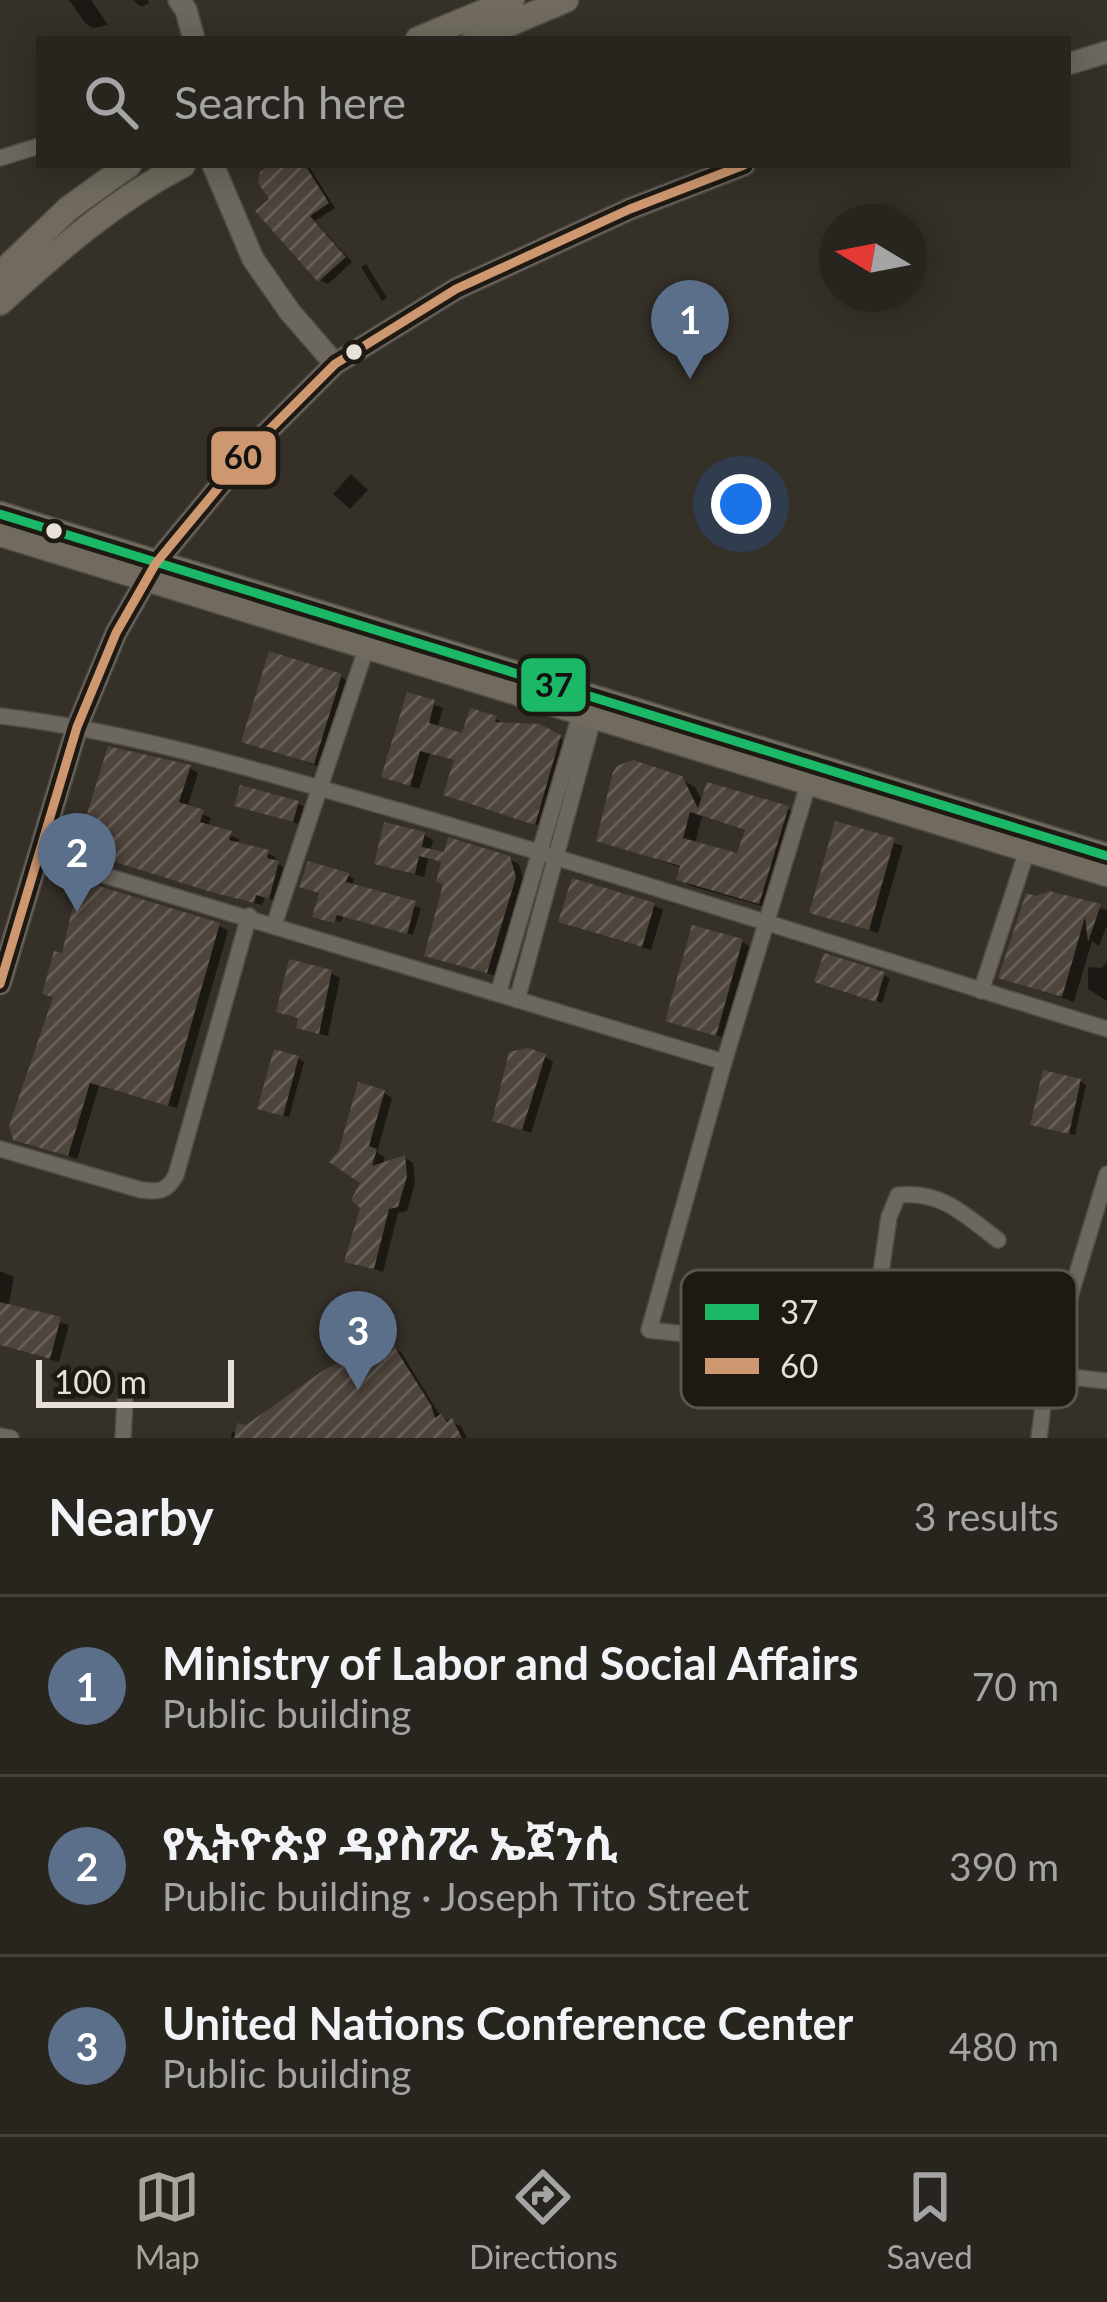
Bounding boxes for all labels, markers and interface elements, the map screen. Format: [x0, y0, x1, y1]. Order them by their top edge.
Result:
search box [36, 36, 1071, 168]
icon: search [78, 69, 144, 135]
text: Search here [174, 75, 406, 129]
north arrow [819, 204, 927, 312]
pin: 1 [651, 280, 729, 379]
unlabelled marker [343, 341, 365, 363]
line badge: 60 [209, 429, 278, 487]
text: 60 [224, 436, 262, 476]
your location [711, 474, 771, 534]
unlabelled marker [43, 520, 65, 542]
line badge: 37 [519, 656, 588, 714]
text: 37 [535, 664, 573, 704]
pin: 2 [38, 813, 116, 912]
legend [681, 1270, 1077, 1408]
pin: 3 [319, 1291, 397, 1390]
text: 37 [780, 1291, 818, 1331]
text: 60 [780, 1345, 818, 1385]
scale bar [36, 1354, 234, 1407]
text: 100 m [54, 1361, 147, 1401]
text: Nearby [48, 1486, 214, 1547]
text: 3 results [914, 1493, 1059, 1539]
text: Ministry of Labor and Social Affairs [162, 1636, 859, 1690]
text: 1 [76, 1663, 98, 1709]
text: 70 m [972, 1663, 1059, 1709]
text: Public building [162, 1690, 411, 1736]
text: የኢትዮጵያ ዳያስፖራ ኤጀንሲ [162, 1816, 618, 1870]
text: 2 [76, 1843, 98, 1889]
text: 390 m [949, 1843, 1059, 1889]
text: Public building · Joseph Tito Street [162, 1873, 749, 1919]
text: United Nations Conference Center [162, 1996, 853, 2050]
text: 3 [76, 2023, 98, 2069]
text: 480 m [949, 2023, 1059, 2069]
text: Public building [162, 2050, 411, 2096]
tab: Map [134, 2164, 200, 2276]
tab: Directions [469, 2164, 618, 2276]
tab: Saved [886, 2164, 973, 2276]

